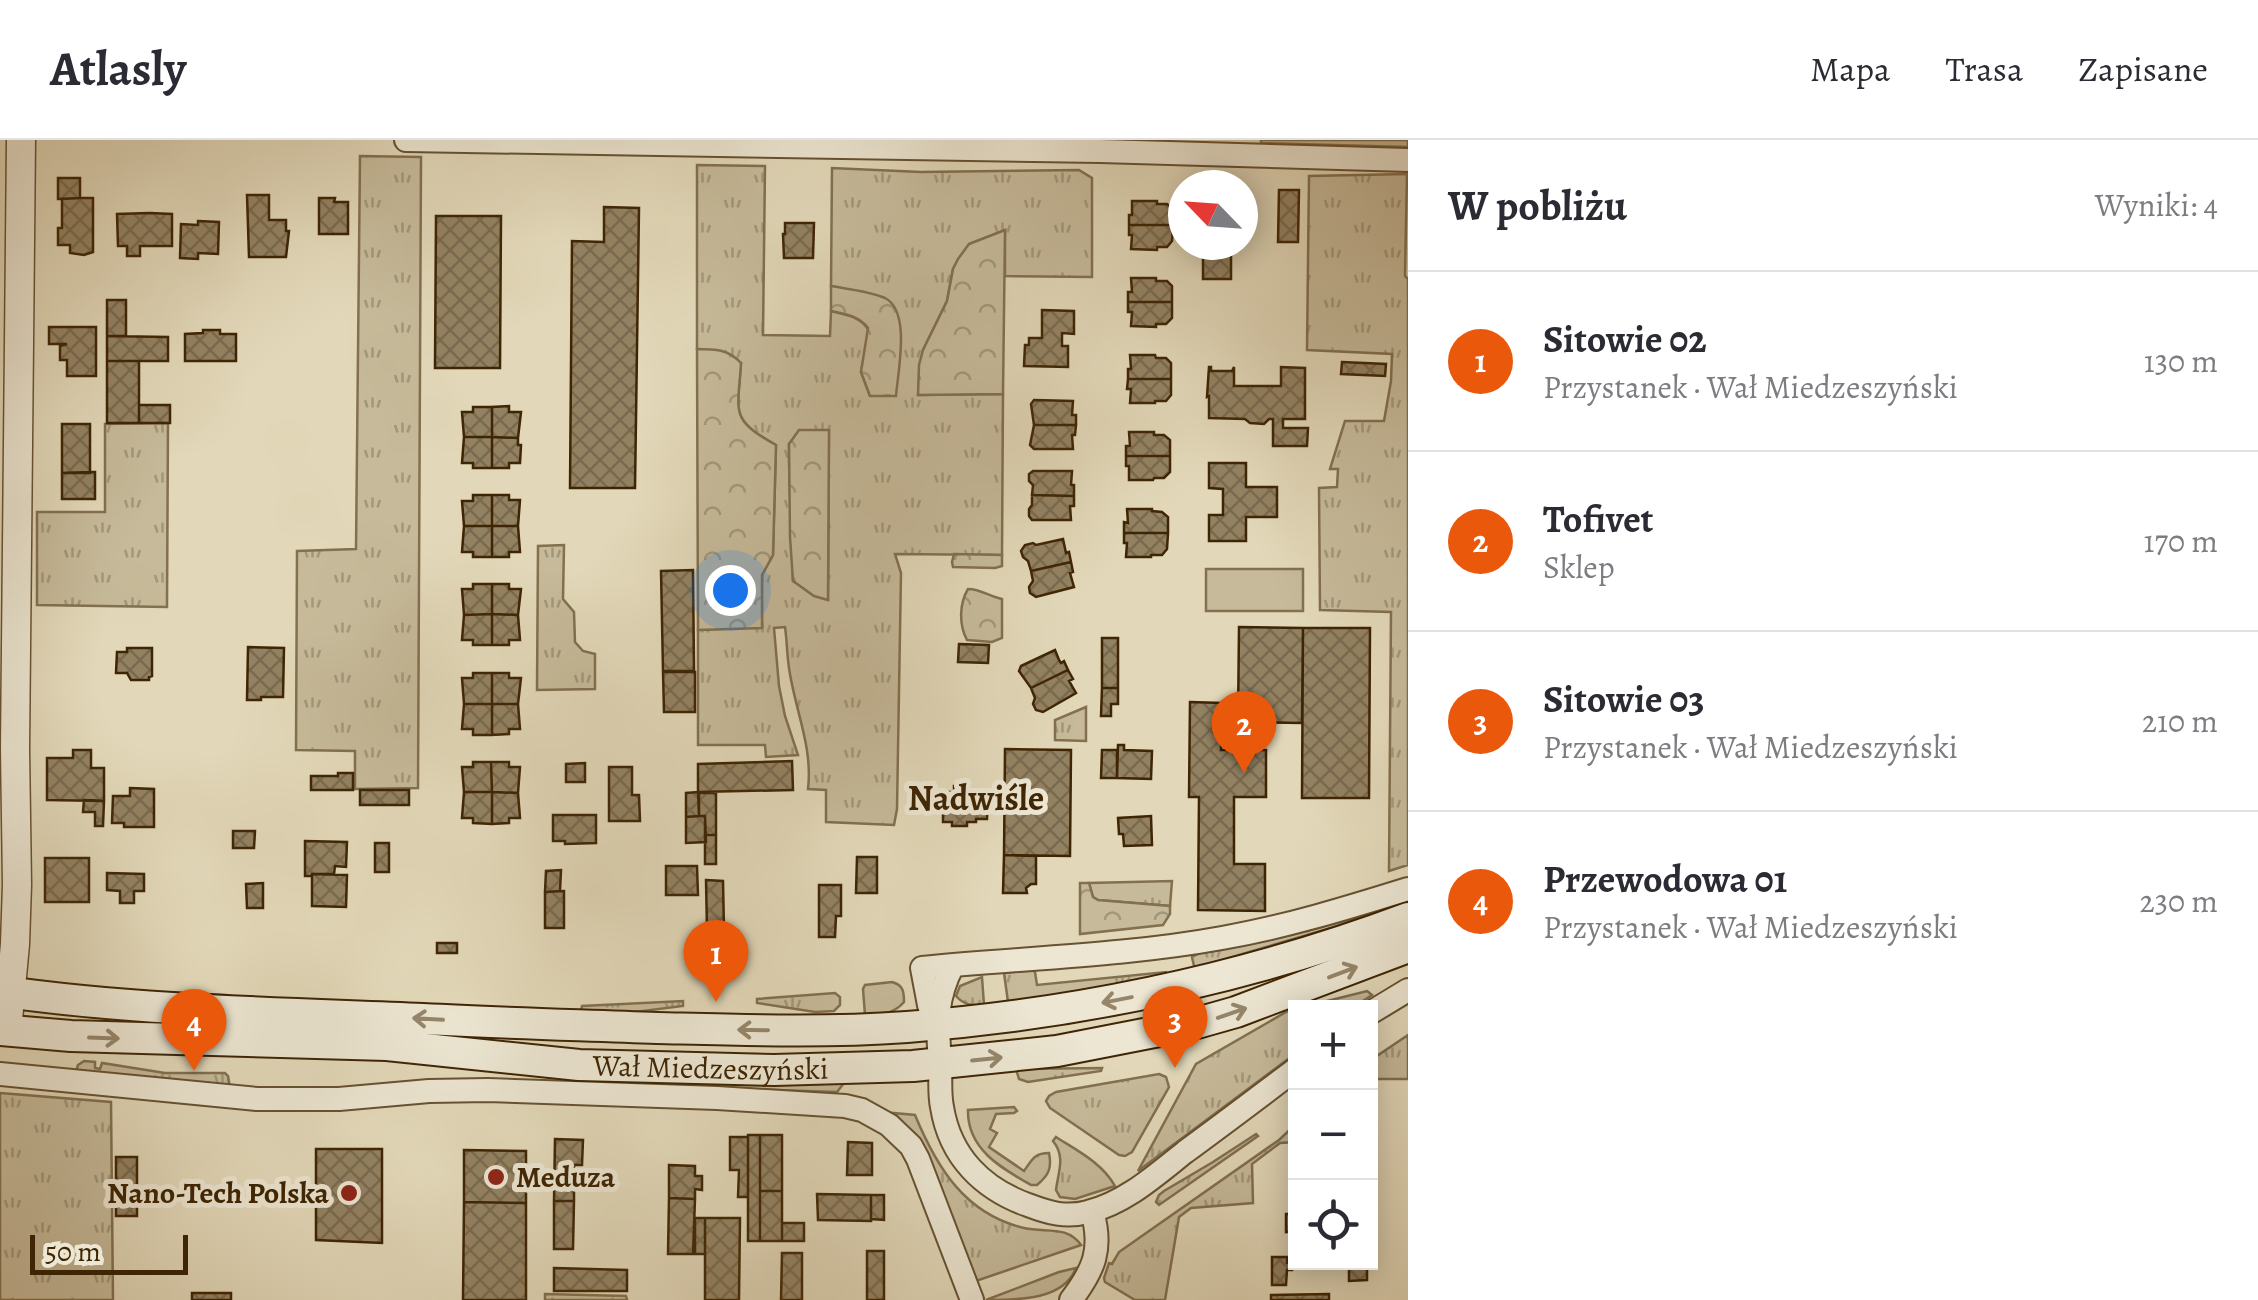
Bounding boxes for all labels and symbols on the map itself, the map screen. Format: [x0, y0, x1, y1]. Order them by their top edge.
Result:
north arrow [1168, 170, 1258, 260]
your location [705, 565, 756, 616]
pin: 2 [1212, 690, 1276, 773]
district label: Nadwiśle [908, 774, 1044, 822]
pin: 1 [684, 920, 748, 1002]
one-way arrow [1326, 962, 1357, 980]
pin: 3 [1142, 986, 1208, 1068]
pin: 4 [162, 988, 226, 1071]
one-way arrow [1101, 991, 1134, 1010]
one-way arrow [1215, 1002, 1247, 1020]
one-way arrow [412, 1010, 444, 1029]
one-way arrow [737, 1021, 769, 1040]
one-way arrow [88, 1028, 120, 1047]
street label: Wał Miedzeszyński [591, 1045, 829, 1090]
one-way arrow [970, 1049, 1002, 1068]
place label: Meduza [516, 1157, 616, 1197]
marker: Meduza [485, 1166, 507, 1188]
place label: Nano-Tech Polska [107, 1173, 330, 1213]
marker: Nano-Tech Polska [338, 1182, 360, 1204]
scale bar [30, 1230, 188, 1274]

